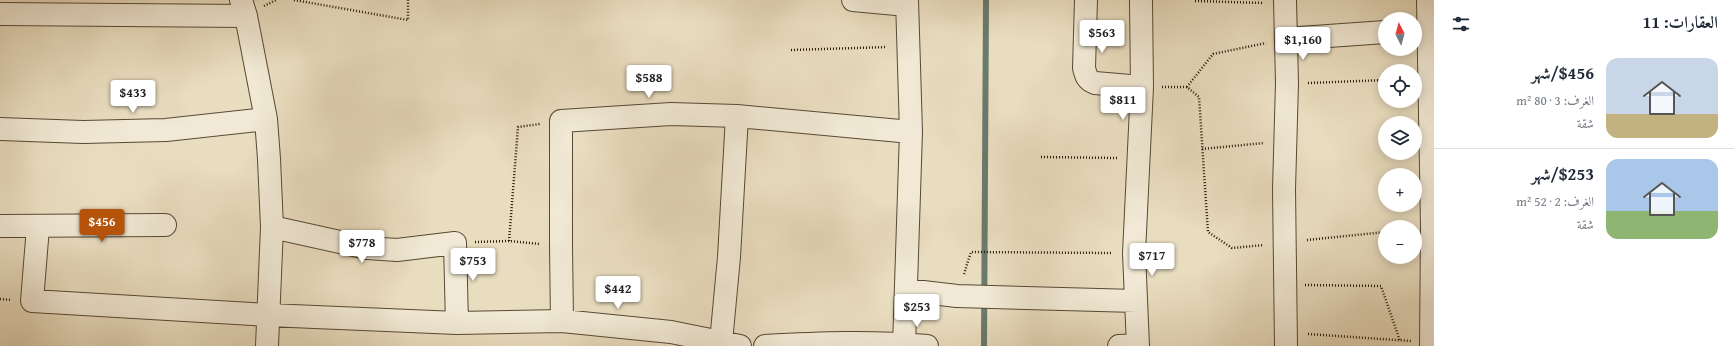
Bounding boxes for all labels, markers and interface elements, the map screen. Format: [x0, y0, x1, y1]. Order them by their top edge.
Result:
text: العقارات: 11 [1642, 9, 1718, 34]
north arrow [1378, 12, 1422, 56]
map controls [1378, 12, 1422, 264]
icon: filters [1450, 13, 1472, 35]
pin: $563 [1078, 20, 1126, 54]
text: $563 [1089, 23, 1115, 42]
pin: $1,160 [1270, 27, 1336, 61]
text: $1,160 [1284, 30, 1322, 49]
text: $456/شهر [1531, 60, 1594, 85]
button: locate [1378, 64, 1422, 108]
pin: $588 [625, 65, 673, 99]
text: $588 [636, 68, 662, 87]
icon: home [1638, 74, 1686, 122]
pin: $433 [109, 80, 157, 114]
text: $433 [120, 83, 146, 102]
pin: $811 [1099, 87, 1147, 121]
text: $811 [1110, 90, 1136, 109]
text: الغرف: 3 · 80 m² [1516, 91, 1594, 110]
text: شقة [1577, 114, 1594, 133]
button: layers [1378, 116, 1422, 160]
text: $253/شهر [1531, 161, 1594, 186]
button: + [1378, 168, 1422, 212]
icon: home [1638, 175, 1686, 223]
text: الغرف: 2 · 52 m² [1516, 192, 1594, 211]
pin: $456 [78, 209, 126, 243]
text: $456 [89, 212, 115, 231]
text: شقة [1577, 215, 1594, 234]
button: − [1378, 220, 1422, 264]
pin: $778 [338, 230, 386, 264]
text: $778 [349, 233, 375, 252]
pin: $717 [1128, 243, 1176, 277]
text: $717 [1139, 246, 1165, 265]
pin: $753 [449, 248, 497, 282]
text: $753 [460, 251, 486, 270]
pin: $442 [594, 276, 642, 310]
text: $442 [605, 279, 631, 298]
pin: $253 [893, 294, 941, 328]
text: $253 [904, 297, 930, 316]

